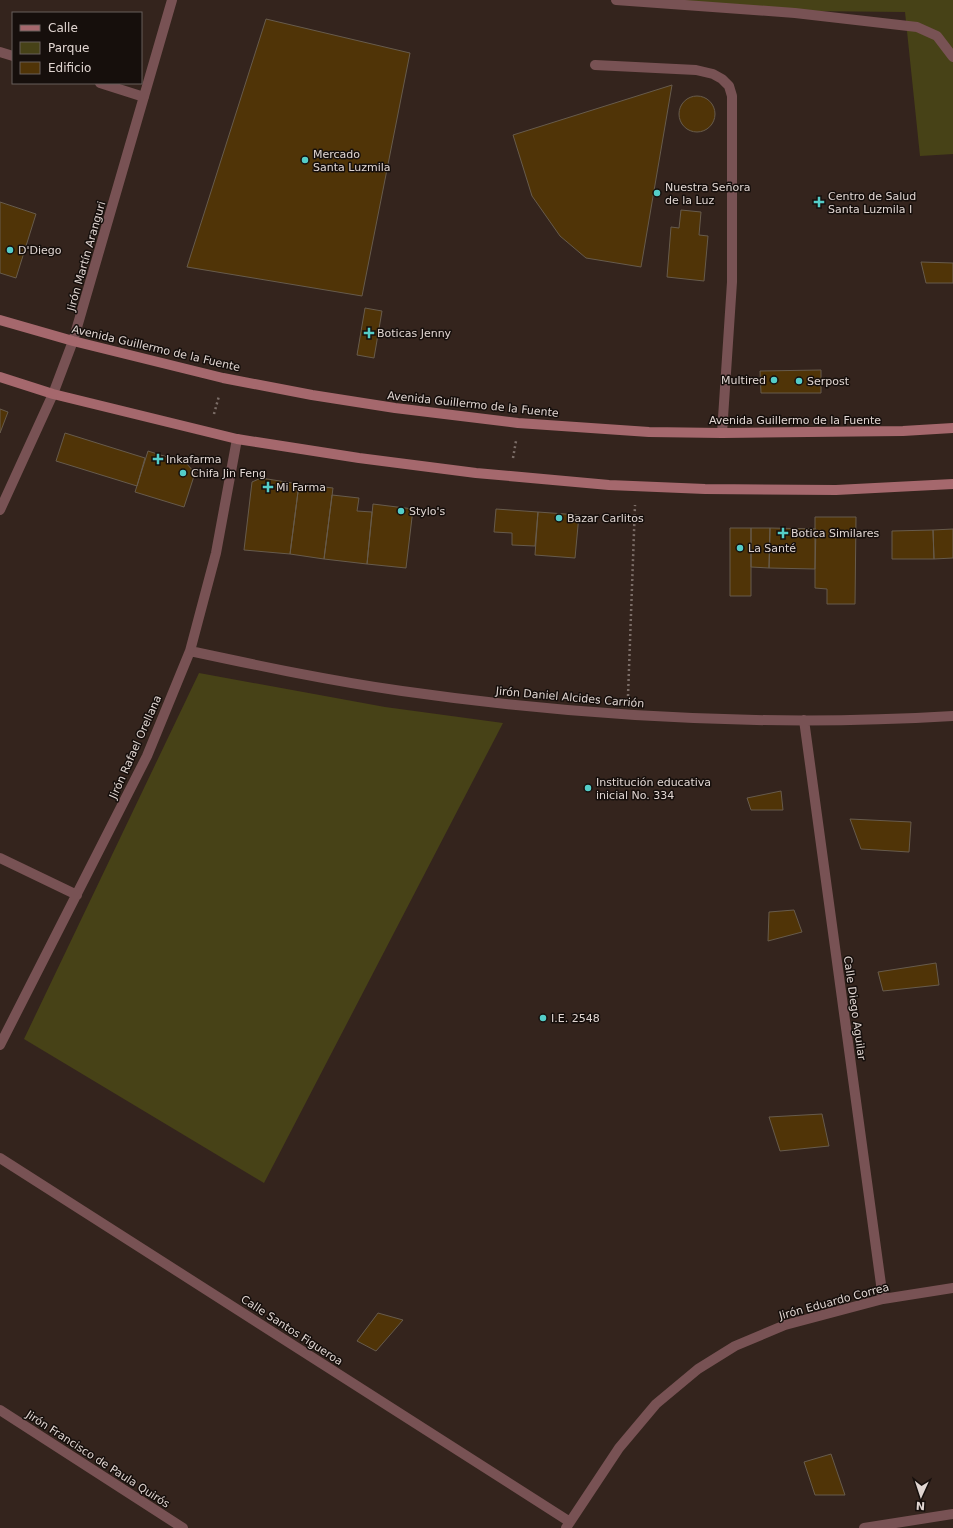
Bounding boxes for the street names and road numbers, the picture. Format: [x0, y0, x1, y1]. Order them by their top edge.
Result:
street label: Jirón Martín Aranguri [64, 200, 108, 314]
street label: Avenida Guillermo de la Fuente [71, 323, 241, 374]
street label: Avenida Guillermo de la Fuente [387, 389, 559, 420]
street label: Avenida Guillermo de la Fuente [709, 414, 881, 427]
street label: Jirón Daniel Alcides Carrión [494, 684, 645, 710]
street label: Jirón Rafael Orellana [106, 693, 164, 802]
street label: Calle Diego Aguilar [841, 955, 868, 1062]
street label: Jirón Eduardo Correa [777, 1281, 891, 1323]
street label: Calle Santos Figueroa [238, 1293, 345, 1368]
street label: Jirón Francisco de Paula Quirós [23, 1408, 172, 1511]

